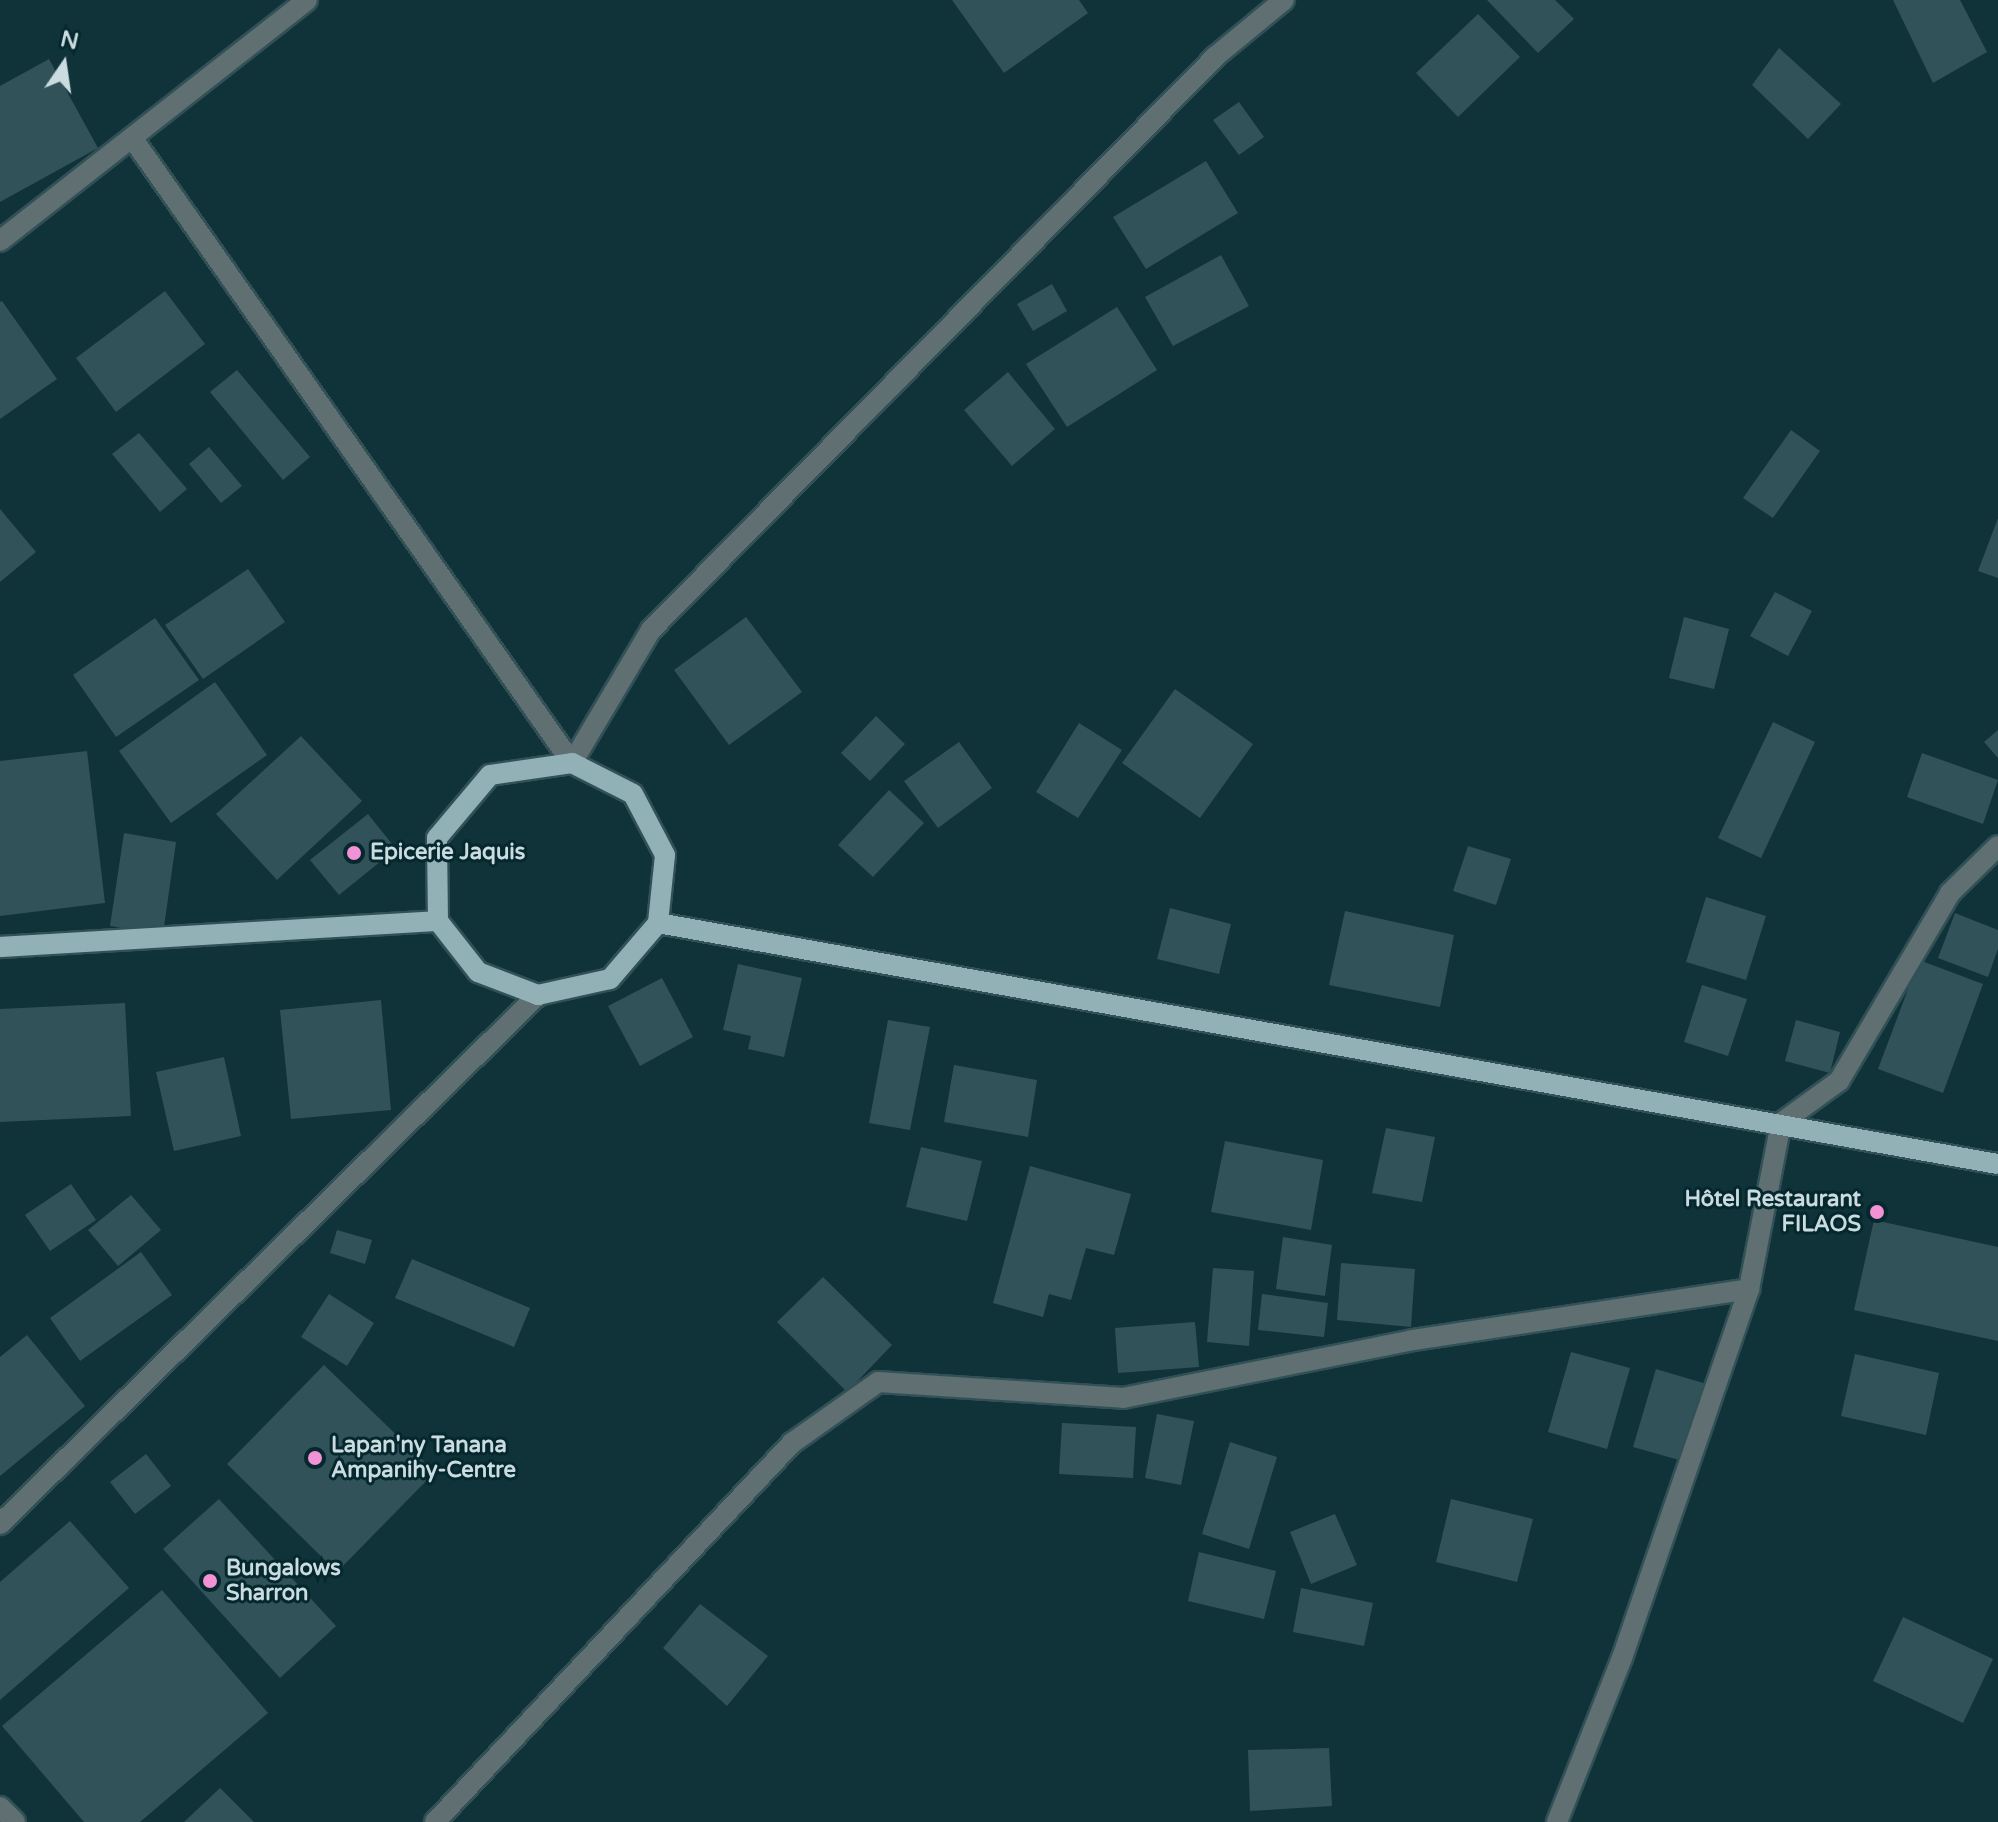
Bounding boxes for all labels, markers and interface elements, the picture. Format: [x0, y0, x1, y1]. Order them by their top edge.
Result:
north arrow [24, 24, 104, 104]
text: N [58, 26, 81, 55]
place label: Epicerie Jaquis [370, 840, 525, 866]
marker: Epicerie Jaquis [345, 844, 363, 862]
place label: Hôtel Restaurant FILAOS [1685, 1186, 1861, 1238]
marker: Hôtel Restaurant FILAOS [1868, 1203, 1886, 1221]
place label: Lapan'ny Tanana Ampanihy-Centre [331, 1432, 516, 1484]
marker: Lapan'ny Tanana Ampanihy-Centre [306, 1449, 324, 1467]
place label: Bungalows Sharron [226, 1555, 341, 1606]
marker: Bungalows Sharron [201, 1572, 219, 1590]

